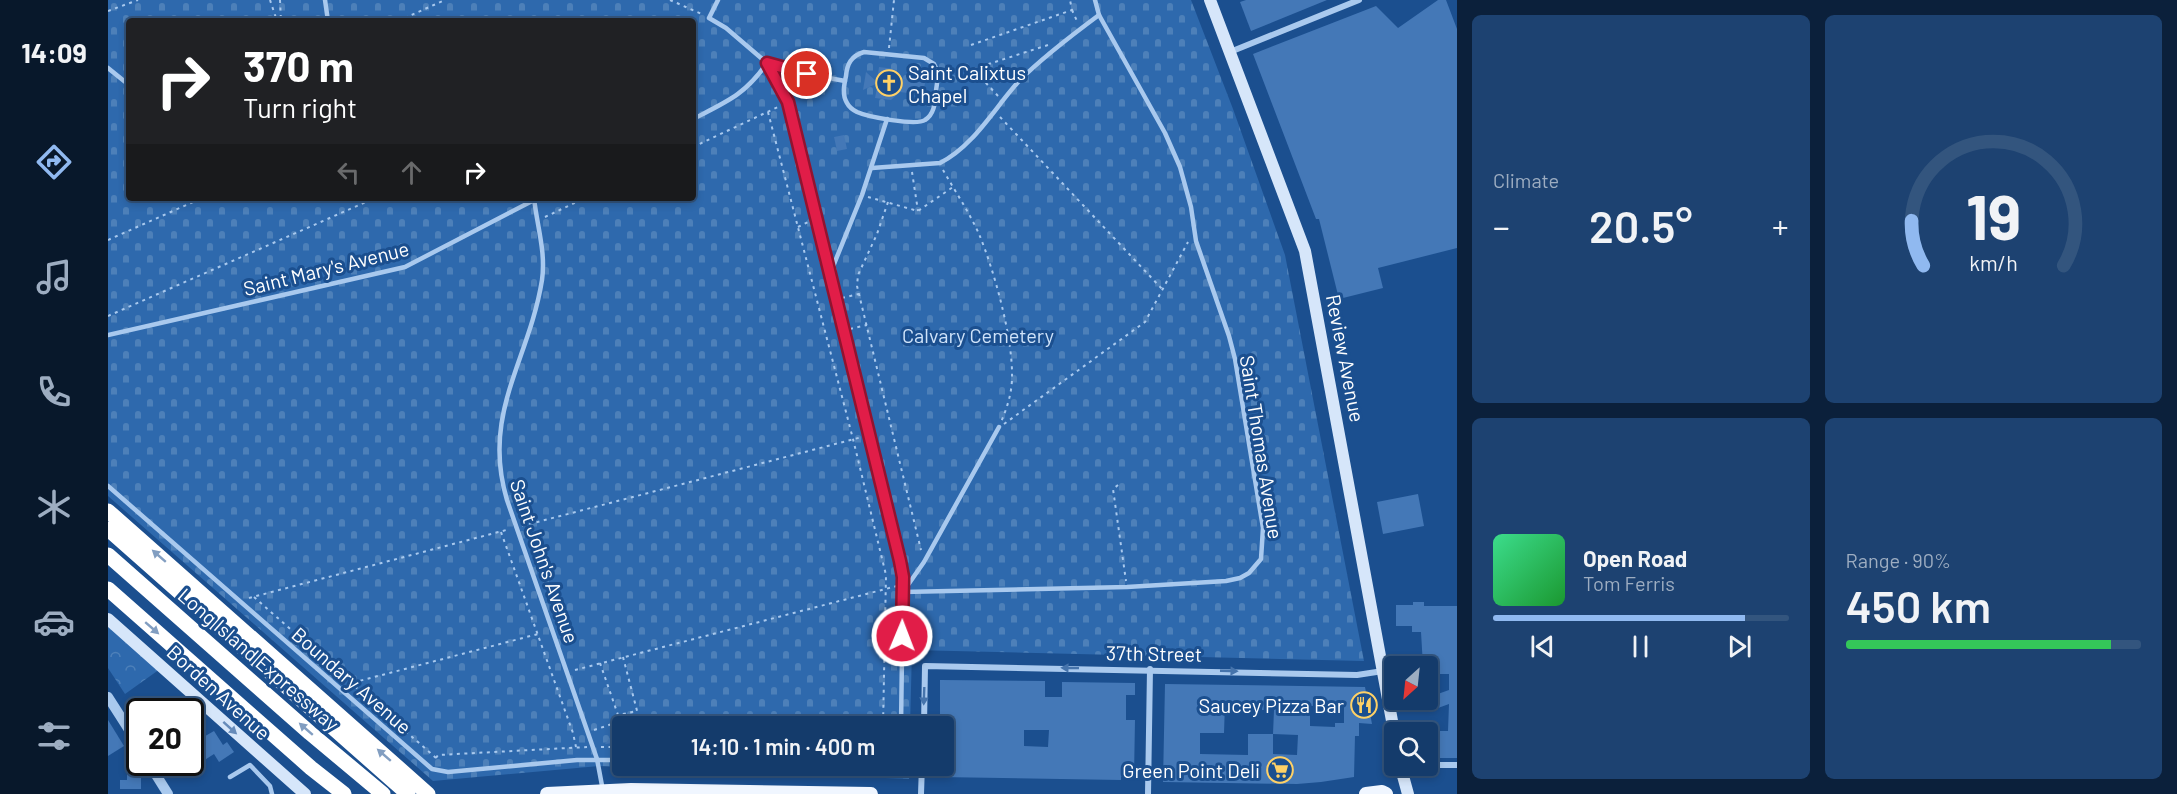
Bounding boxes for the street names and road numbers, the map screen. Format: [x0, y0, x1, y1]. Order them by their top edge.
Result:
street label: Saint Mary's Avenue [241, 236, 411, 300]
street label: Review Avenue [1322, 292, 1370, 424]
street label: Saint Thomas Avenue [1236, 353, 1288, 541]
street label: Saint John's Avenue [506, 476, 584, 646]
street label: Long Island Expressway [174, 583, 344, 735]
street label: Boundary Avenue [287, 622, 417, 738]
street label: Borden Avenue [162, 639, 276, 745]
street label: 37th Street [1106, 640, 1202, 666]

